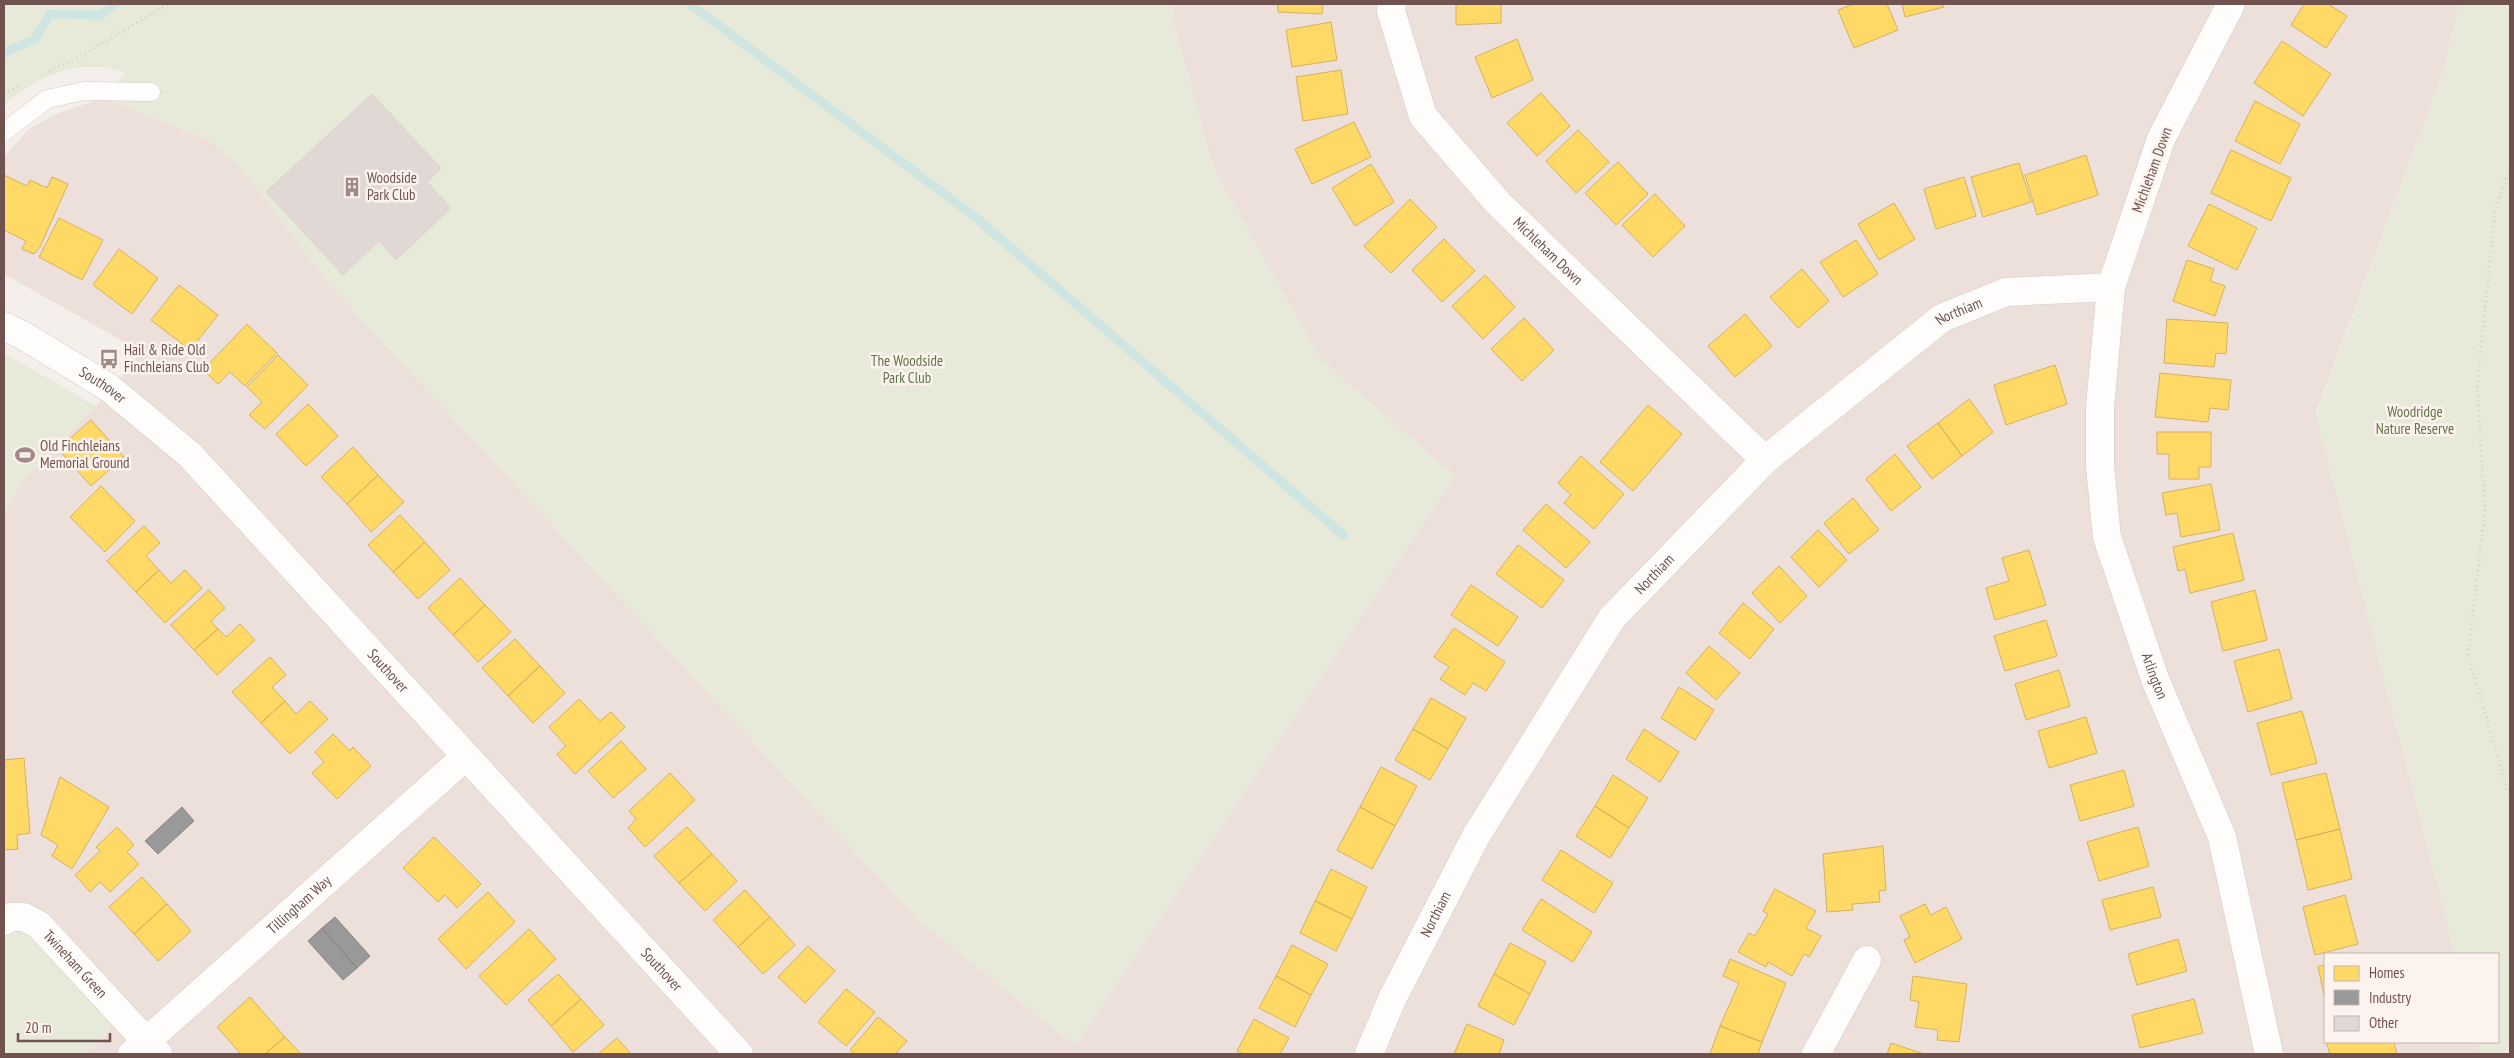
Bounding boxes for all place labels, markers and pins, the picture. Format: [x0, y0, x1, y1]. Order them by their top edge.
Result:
place label: Woodside Park Club [367, 168, 417, 204]
building icon: Woodside Park Club [341, 176, 363, 198]
place label: Hail & Ride Old Finchleians Club [124, 340, 209, 376]
bus stop icon: Hail & Ride Old Finchleians Club [98, 348, 120, 370]
place label: Old Finchleians Memorial Ground [40, 436, 130, 472]
sports icon: Old Finchleians Memorial Ground [14, 444, 36, 466]

